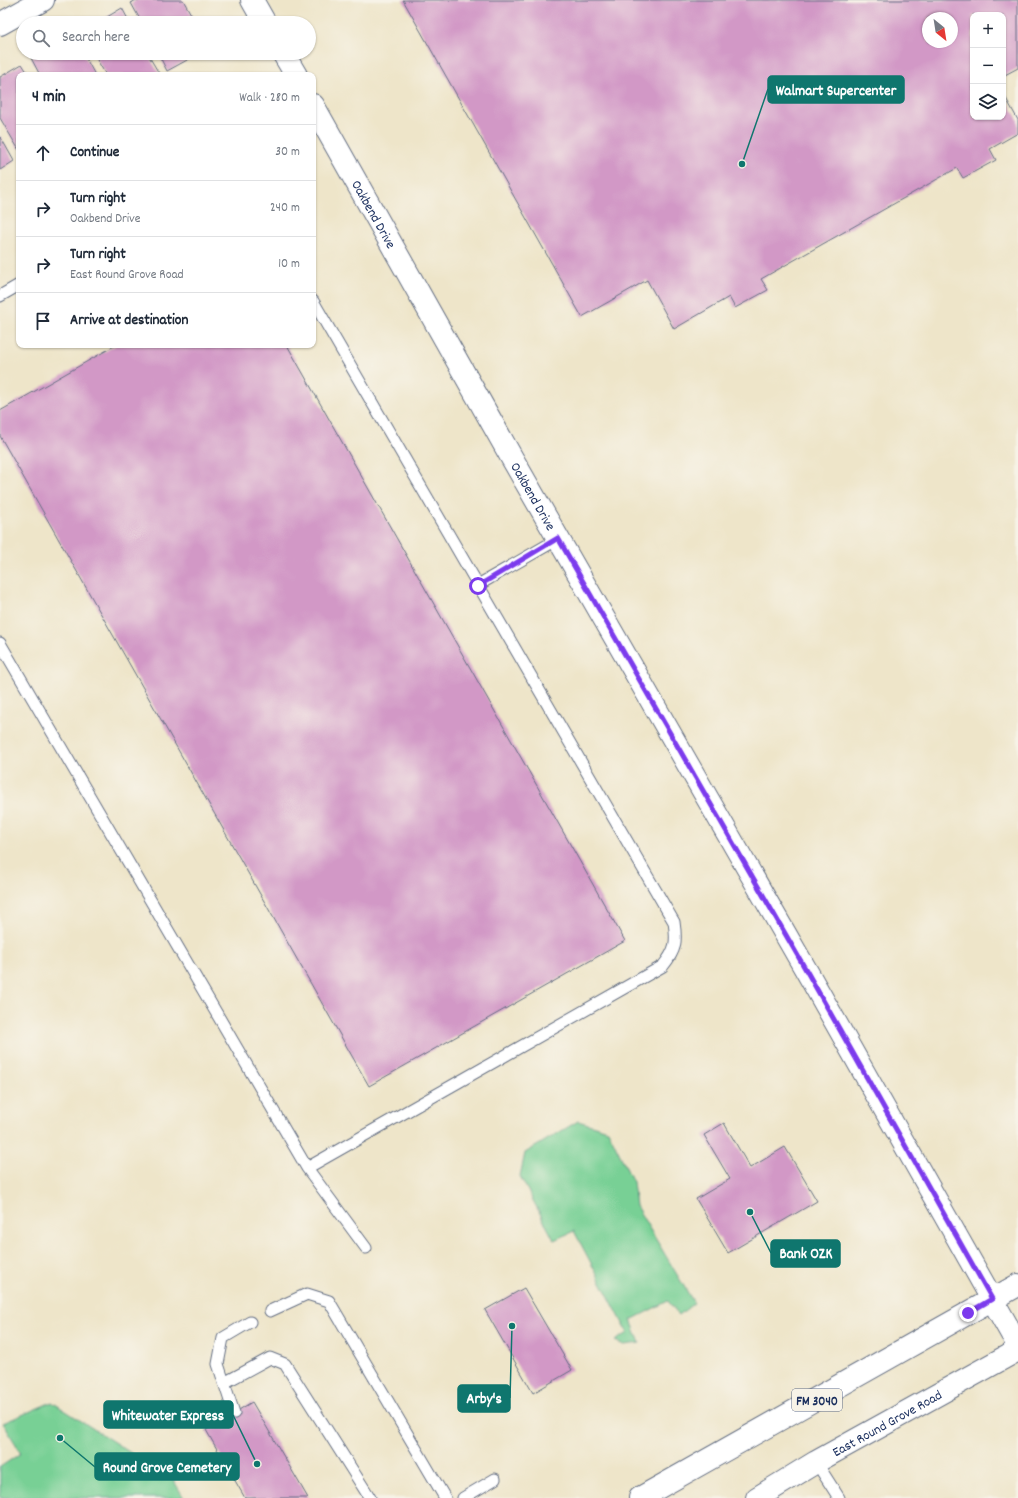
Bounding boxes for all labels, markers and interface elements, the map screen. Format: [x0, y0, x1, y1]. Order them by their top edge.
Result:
north arrow [922, 12, 958, 48]
map controls [970, 12, 1006, 120]
button: + [970, 12, 1006, 48]
search box [16, 16, 316, 60]
icon: search [30, 27, 52, 49]
text: Search here [62, 27, 130, 49]
button: − [970, 48, 1006, 84]
callout: Walmart Supercenter [768, 76, 904, 103]
text: Walmart Supercenter [776, 81, 897, 103]
button: layers [970, 84, 1006, 120]
text: 4 min [32, 86, 66, 110]
text: Walk · 280 m [239, 89, 300, 108]
icon: ahead [32, 142, 54, 164]
text: Continue [70, 142, 119, 164]
text: 30 m [275, 143, 300, 162]
street label: Oakbend Drive [345, 177, 400, 253]
text: Turn right [70, 188, 126, 210]
icon: right [32, 198, 54, 220]
text: 240 m [270, 199, 300, 218]
text: Oakbend Drive [70, 210, 140, 229]
text: Turn right [70, 244, 126, 266]
icon: right [32, 254, 54, 276]
text: 10 m [278, 255, 300, 274]
text: East Round Grove Road [70, 266, 184, 285]
icon: arrive [32, 310, 54, 332]
text: Arrive at destination [70, 310, 188, 332]
street label: Oakbend Drive [504, 459, 560, 535]
route start [469, 577, 487, 595]
callout: Bank OZK [771, 1240, 840, 1267]
text: Bank OZK [780, 1244, 832, 1266]
route end [959, 1304, 977, 1322]
callout: Arby's [458, 1385, 510, 1412]
street label: East Round Grove Road [829, 1386, 946, 1463]
text: Arby's [466, 1389, 502, 1411]
road number: FM 3040 [792, 1389, 842, 1411]
callout: Whitewater Express [104, 1401, 233, 1428]
text: Whitewater Express [112, 1406, 224, 1428]
callout: Round Grove Cemetery [95, 1453, 239, 1480]
text: Round Grove Cemetery [103, 1458, 232, 1480]

